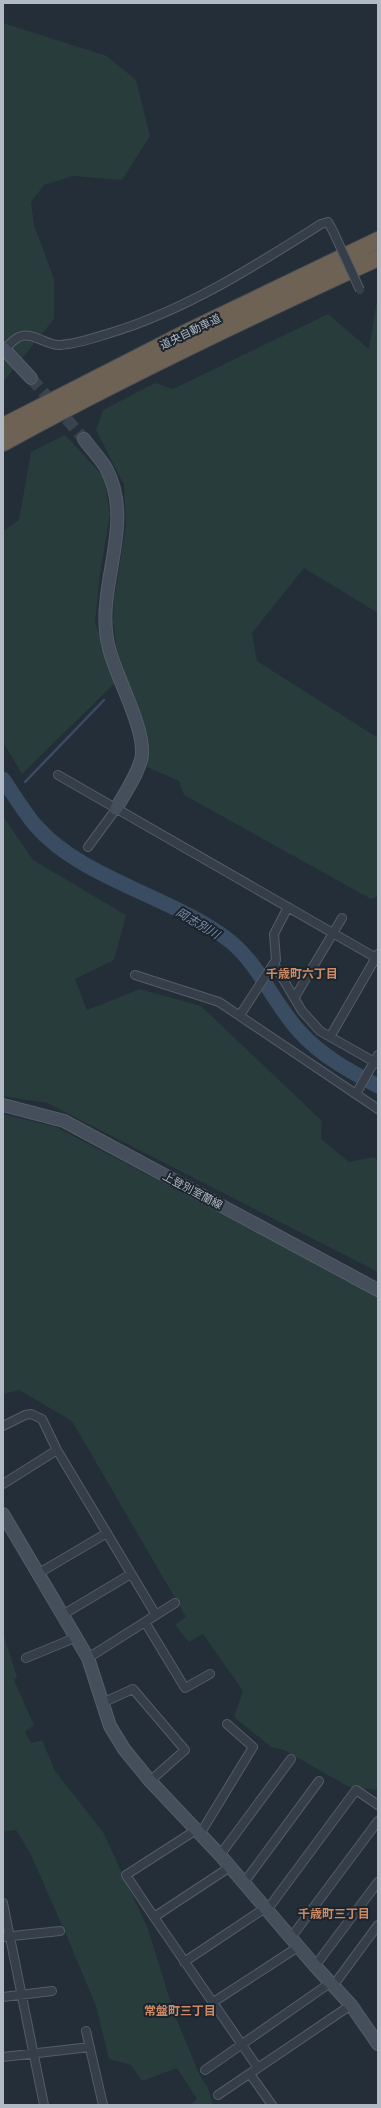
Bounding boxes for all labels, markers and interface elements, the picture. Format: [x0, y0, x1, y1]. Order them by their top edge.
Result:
street label: 道央自動車道 [157, 310, 223, 352]
water label: 岡志別川 [173, 903, 225, 944]
district label: 千歳町六丁目 [266, 965, 338, 982]
street label: 上登別室蘭線 [160, 1168, 226, 1212]
district label: 千歳町三丁目 [298, 1905, 370, 1922]
district label: 常盤町三丁目 [144, 2002, 216, 2019]

